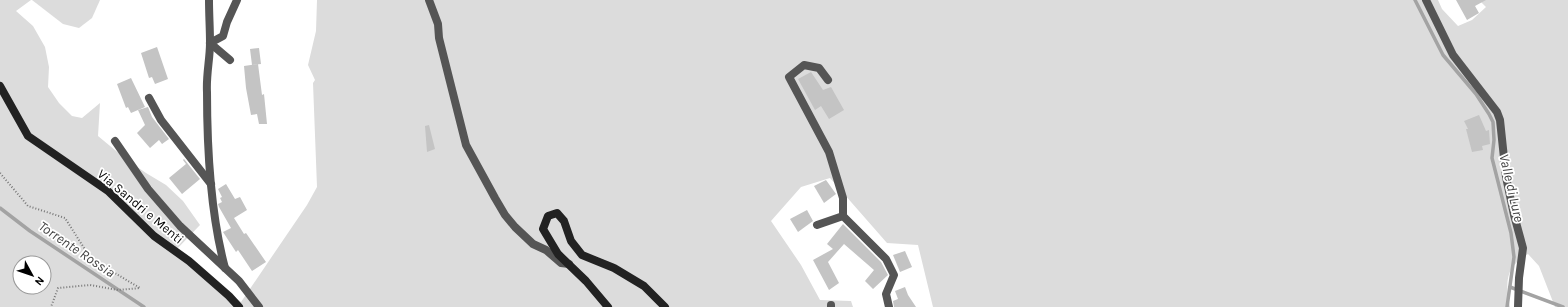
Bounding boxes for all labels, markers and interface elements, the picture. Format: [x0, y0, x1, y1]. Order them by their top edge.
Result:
water label: Valle di Lure [1495, 152, 1528, 224]
street label: Via Sandri e Menti [95, 166, 187, 247]
water label: Torrente Rossia [35, 218, 118, 281]
north arrow [12, 255, 52, 295]
text: N [32, 274, 47, 288]

